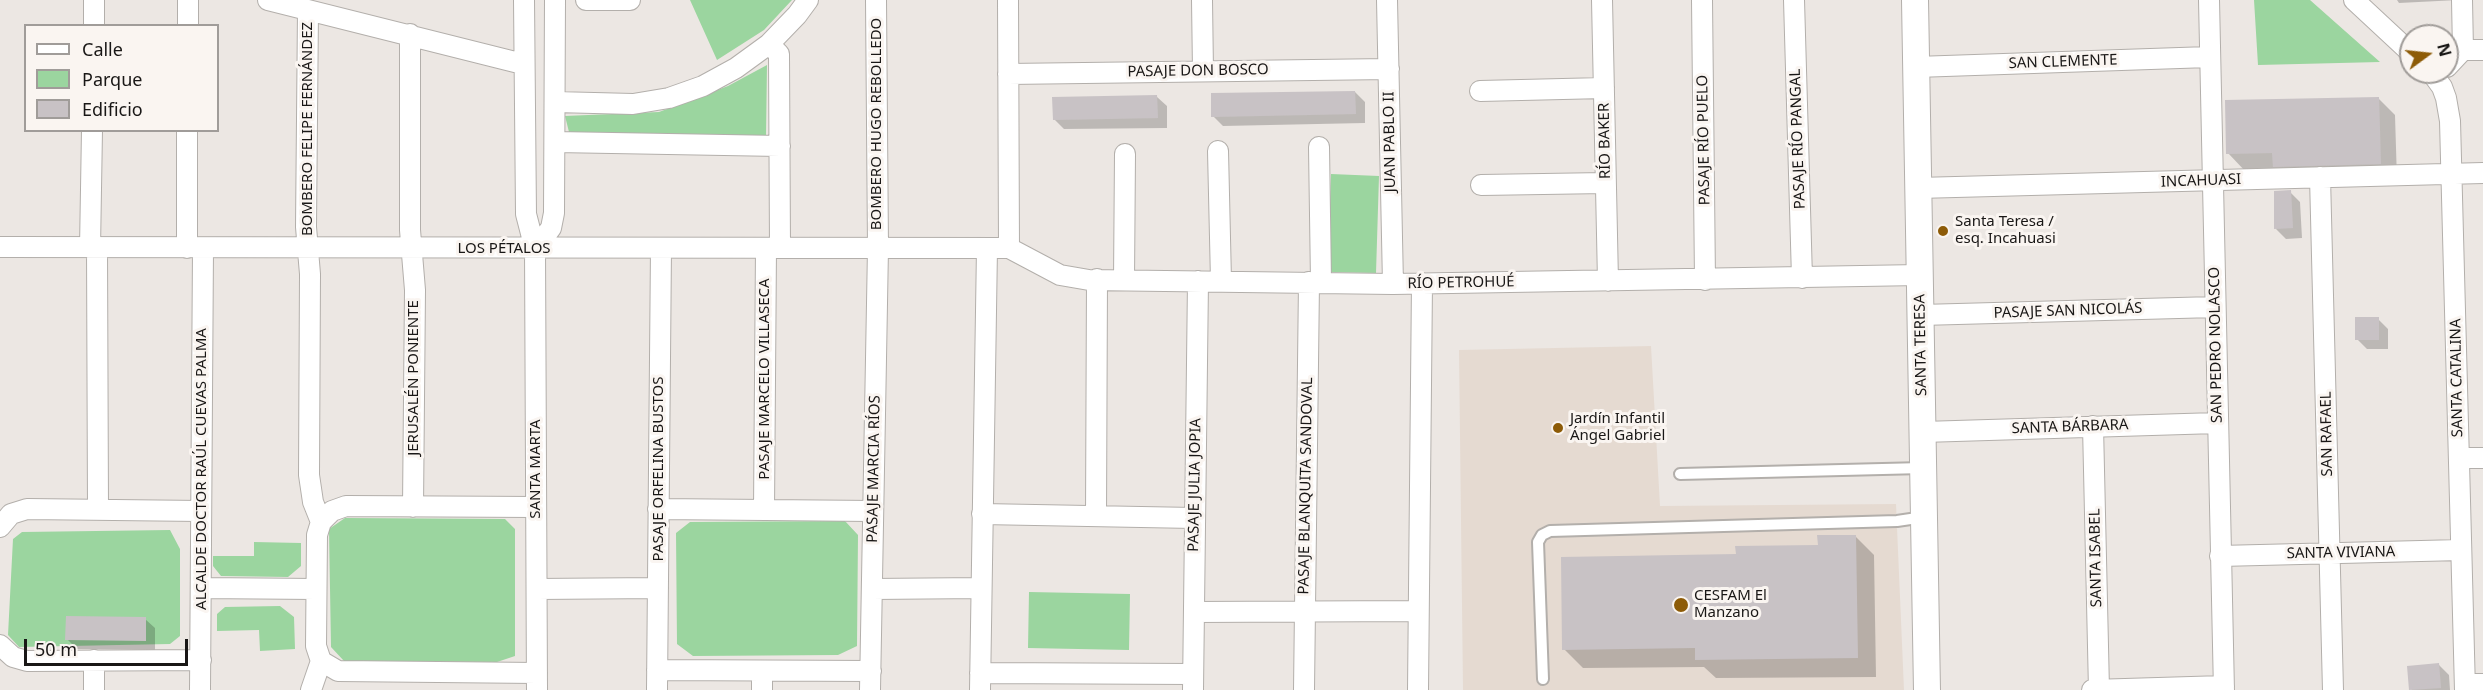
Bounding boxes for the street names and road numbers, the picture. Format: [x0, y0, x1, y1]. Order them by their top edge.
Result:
street label: BOMBERO HUGO REBOLLEDO [868, 18, 886, 230]
street label: BOMBERO FELIPE FERNÁNDEZ [299, 22, 317, 236]
street label: SAN CLEMENTE [2008, 51, 2118, 73]
street label: PASAJE DON BOSCO [1127, 61, 1269, 81]
street label: PASAJE RÍO PANGAL [1787, 68, 1809, 210]
street label: PASAJE RÍO PUELO [1694, 75, 1714, 205]
street label: JUAN PABLO II [1380, 91, 1400, 193]
street label: RÍO BAKER [1595, 103, 1615, 179]
street label: INCAHUASI [2161, 171, 2241, 191]
street label: LOS PÉTALOS [457, 240, 551, 258]
street label: SAN PEDRO NOLASCO [2206, 267, 2226, 423]
street label: RÍO PETROHUÉ [1407, 273, 1515, 293]
street label: PASAJE MARCELO VILLASECA [756, 278, 774, 480]
street label: SANTA TERESA [1911, 294, 1931, 396]
street label: PASAJE SAN NICOLÁS [1993, 299, 2143, 323]
street label: JERUSALÉN PONIENTE [405, 300, 423, 456]
street label: SANTA CATALINA [2447, 318, 2467, 438]
street label: ALCALDE DOCTOR RAÚL CUEVAS PALMA [193, 328, 211, 610]
street label: PASAJE ORFELINA BUSTOS [650, 377, 668, 561]
street label: PASAJE BLANQUITA SANDOVAL [1295, 377, 1317, 595]
street label: SAN RAFAEL [2317, 391, 2337, 477]
street label: PASAJE MARCIA RÍOS [864, 395, 884, 543]
street label: SANTA BÁRBARA [2011, 416, 2129, 438]
street label: PASAJE JULIA JOPIA [1185, 418, 1205, 552]
street label: SANTA MARTA [527, 419, 545, 519]
street label: SANTA ISABEL [2086, 508, 2106, 608]
street label: SANTA VIVIANA [2286, 543, 2396, 563]

